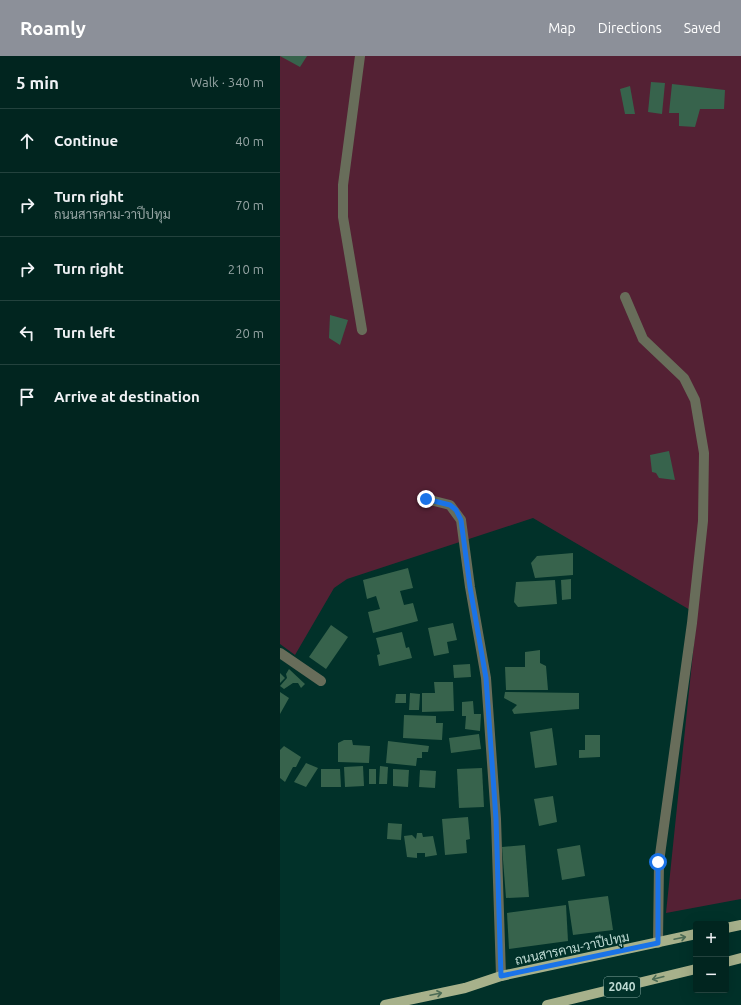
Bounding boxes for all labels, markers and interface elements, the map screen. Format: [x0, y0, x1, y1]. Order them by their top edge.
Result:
text: Roamly [20, 17, 86, 39]
text: Map [548, 20, 576, 36]
text: Directions [598, 20, 662, 36]
text: Saved [684, 20, 721, 36]
text: 5 min [16, 73, 59, 92]
text: Walk · 340 m [190, 75, 264, 89]
icon: ahead [16, 130, 38, 152]
text: Continue [54, 132, 118, 149]
text: 40 m [235, 134, 264, 148]
text: Turn right [54, 188, 124, 205]
icon: right [16, 194, 38, 216]
text: 70 m [235, 198, 264, 212]
text: ถนนสารคาม-วาปีปทุม [54, 207, 171, 221]
icon: right [16, 258, 38, 280]
text: Turn right [54, 260, 124, 277]
text: 210 m [228, 262, 264, 276]
icon: left [16, 322, 38, 344]
text: Turn left [54, 324, 115, 341]
text: 20 m [235, 326, 264, 340]
icon: arrive [16, 386, 38, 408]
text: Arrive at destination [54, 388, 200, 405]
route end [417, 490, 435, 508]
route start [649, 853, 667, 871]
map controls [693, 921, 729, 993]
button: + [693, 921, 729, 957]
street label: ถนนสารคาม-วาปีปทุม [513, 927, 631, 970]
one-way arrow [673, 933, 686, 941]
button: − [693, 957, 729, 993]
one-way arrow [652, 975, 665, 982]
road number: 2040 [604, 977, 640, 997]
one-way arrow [429, 989, 442, 997]

